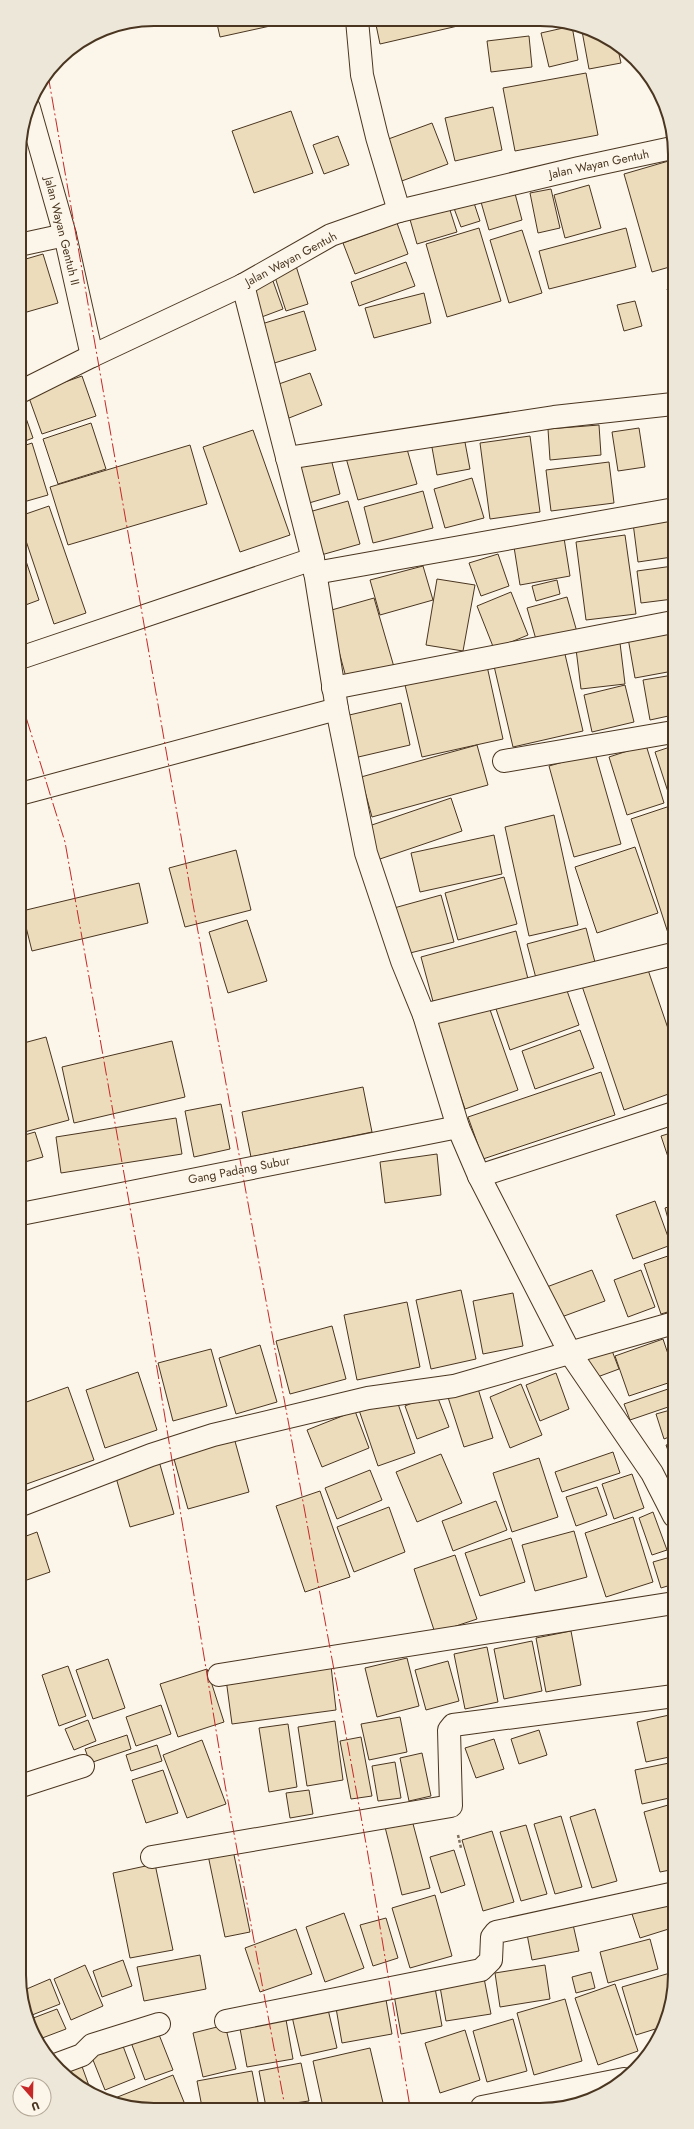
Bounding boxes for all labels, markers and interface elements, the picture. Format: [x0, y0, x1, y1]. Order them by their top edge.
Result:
street label: Jalan Wayan Gentuh [545, 145, 651, 184]
street label: Jalan Wayan Gentuh II [39, 173, 84, 287]
street label: Jalan Wayan Gentuh [240, 227, 340, 292]
street label: Gang Padang Subur [187, 1151, 292, 1189]
north arrow [12, 2077, 52, 2117]
text: U [29, 2098, 42, 2115]

